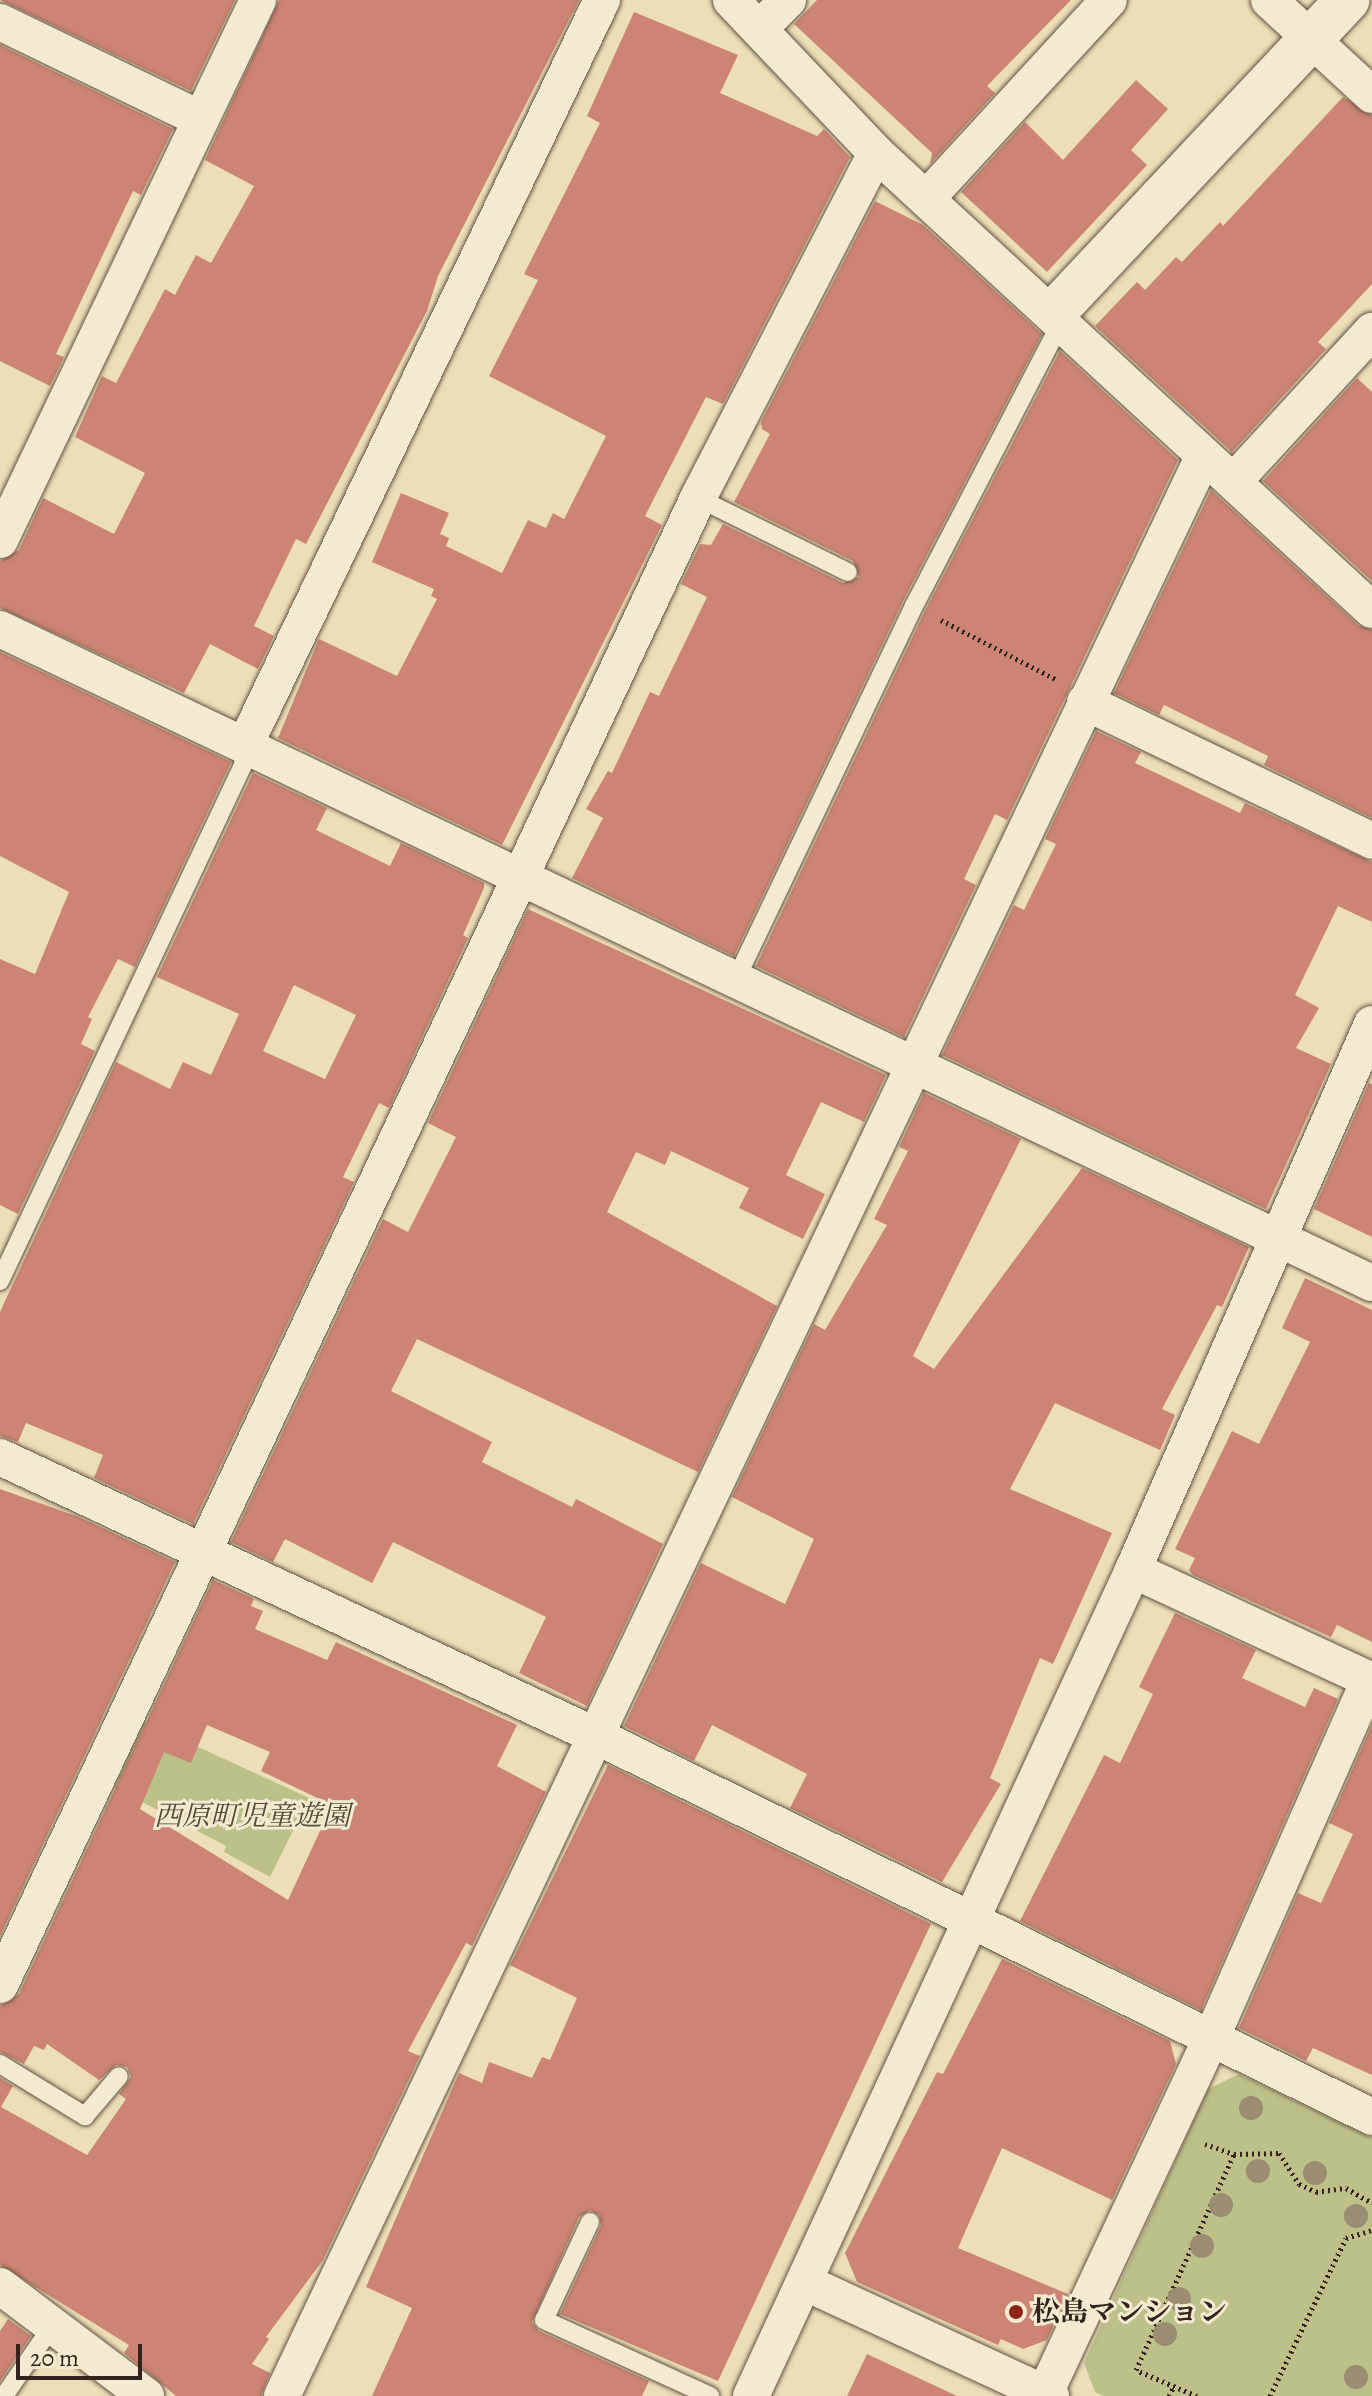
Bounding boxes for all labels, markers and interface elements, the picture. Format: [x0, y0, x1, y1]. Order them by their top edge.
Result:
park label: 西原町児童遊園 [154, 1799, 350, 1833]
place label: 松島マンション [1032, 2295, 1228, 2329]
marker: 松島マンション [1007, 2303, 1025, 2321]
scale bar [20, 2328, 146, 2378]
text: 20 m [30, 2342, 79, 2374]

